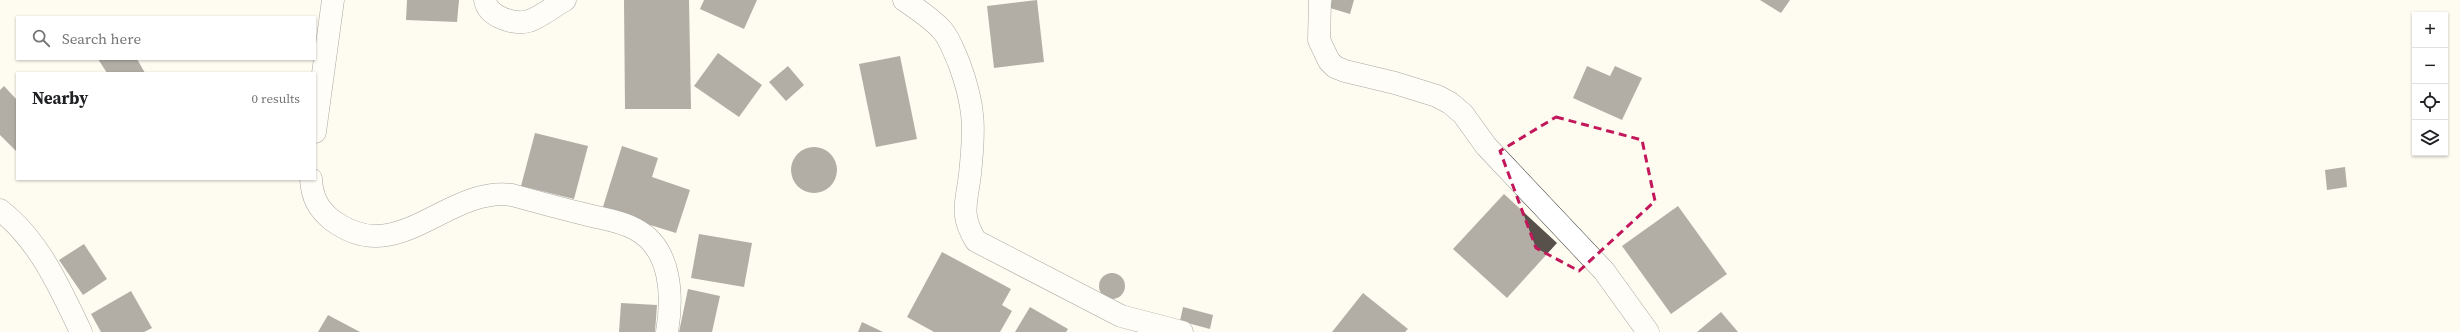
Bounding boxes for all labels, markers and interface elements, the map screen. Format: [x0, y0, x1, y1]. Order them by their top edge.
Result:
map controls [2412, 12, 2448, 156]
button: + [2412, 12, 2448, 48]
search box [16, 16, 316, 60]
icon: search [30, 27, 52, 49]
text: Search here [62, 28, 141, 49]
button: − [2412, 48, 2448, 84]
button: locate [2412, 84, 2448, 120]
text: Nearby [32, 86, 88, 110]
text: 0 results [252, 90, 300, 107]
button: layers [2412, 120, 2448, 156]

